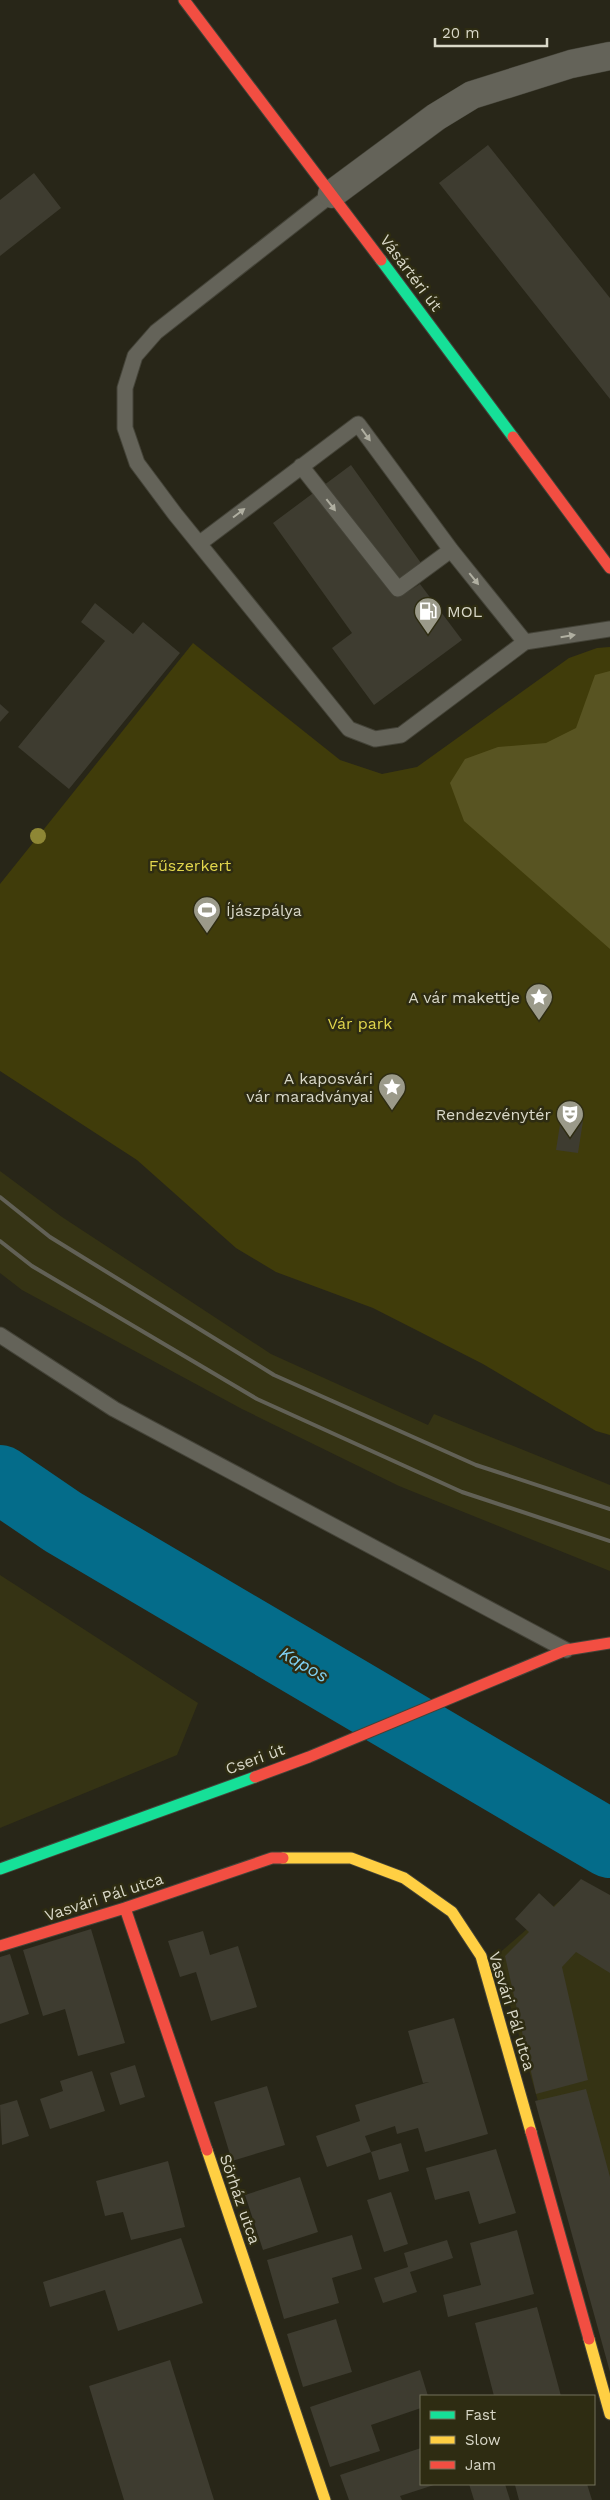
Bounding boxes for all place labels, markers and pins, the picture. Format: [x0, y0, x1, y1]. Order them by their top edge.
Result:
fuel station icon: MOL [413, 596, 443, 635]
place label: MOL [447, 602, 483, 621]
sports icon: Íjászpálya [192, 895, 222, 934]
place label: Íjászpálya [226, 901, 302, 920]
place icon: A vár makettje [524, 982, 554, 1021]
place label: A vár makettje [408, 988, 520, 1007]
place label: A kaposvári vár maradványai [246, 1069, 373, 1106]
place icon: A kaposvári vár maradványai [377, 1072, 407, 1111]
theatre icon: Rendezvénytér [555, 1099, 585, 1138]
place label: Rendezvénytér [436, 1105, 551, 1124]

